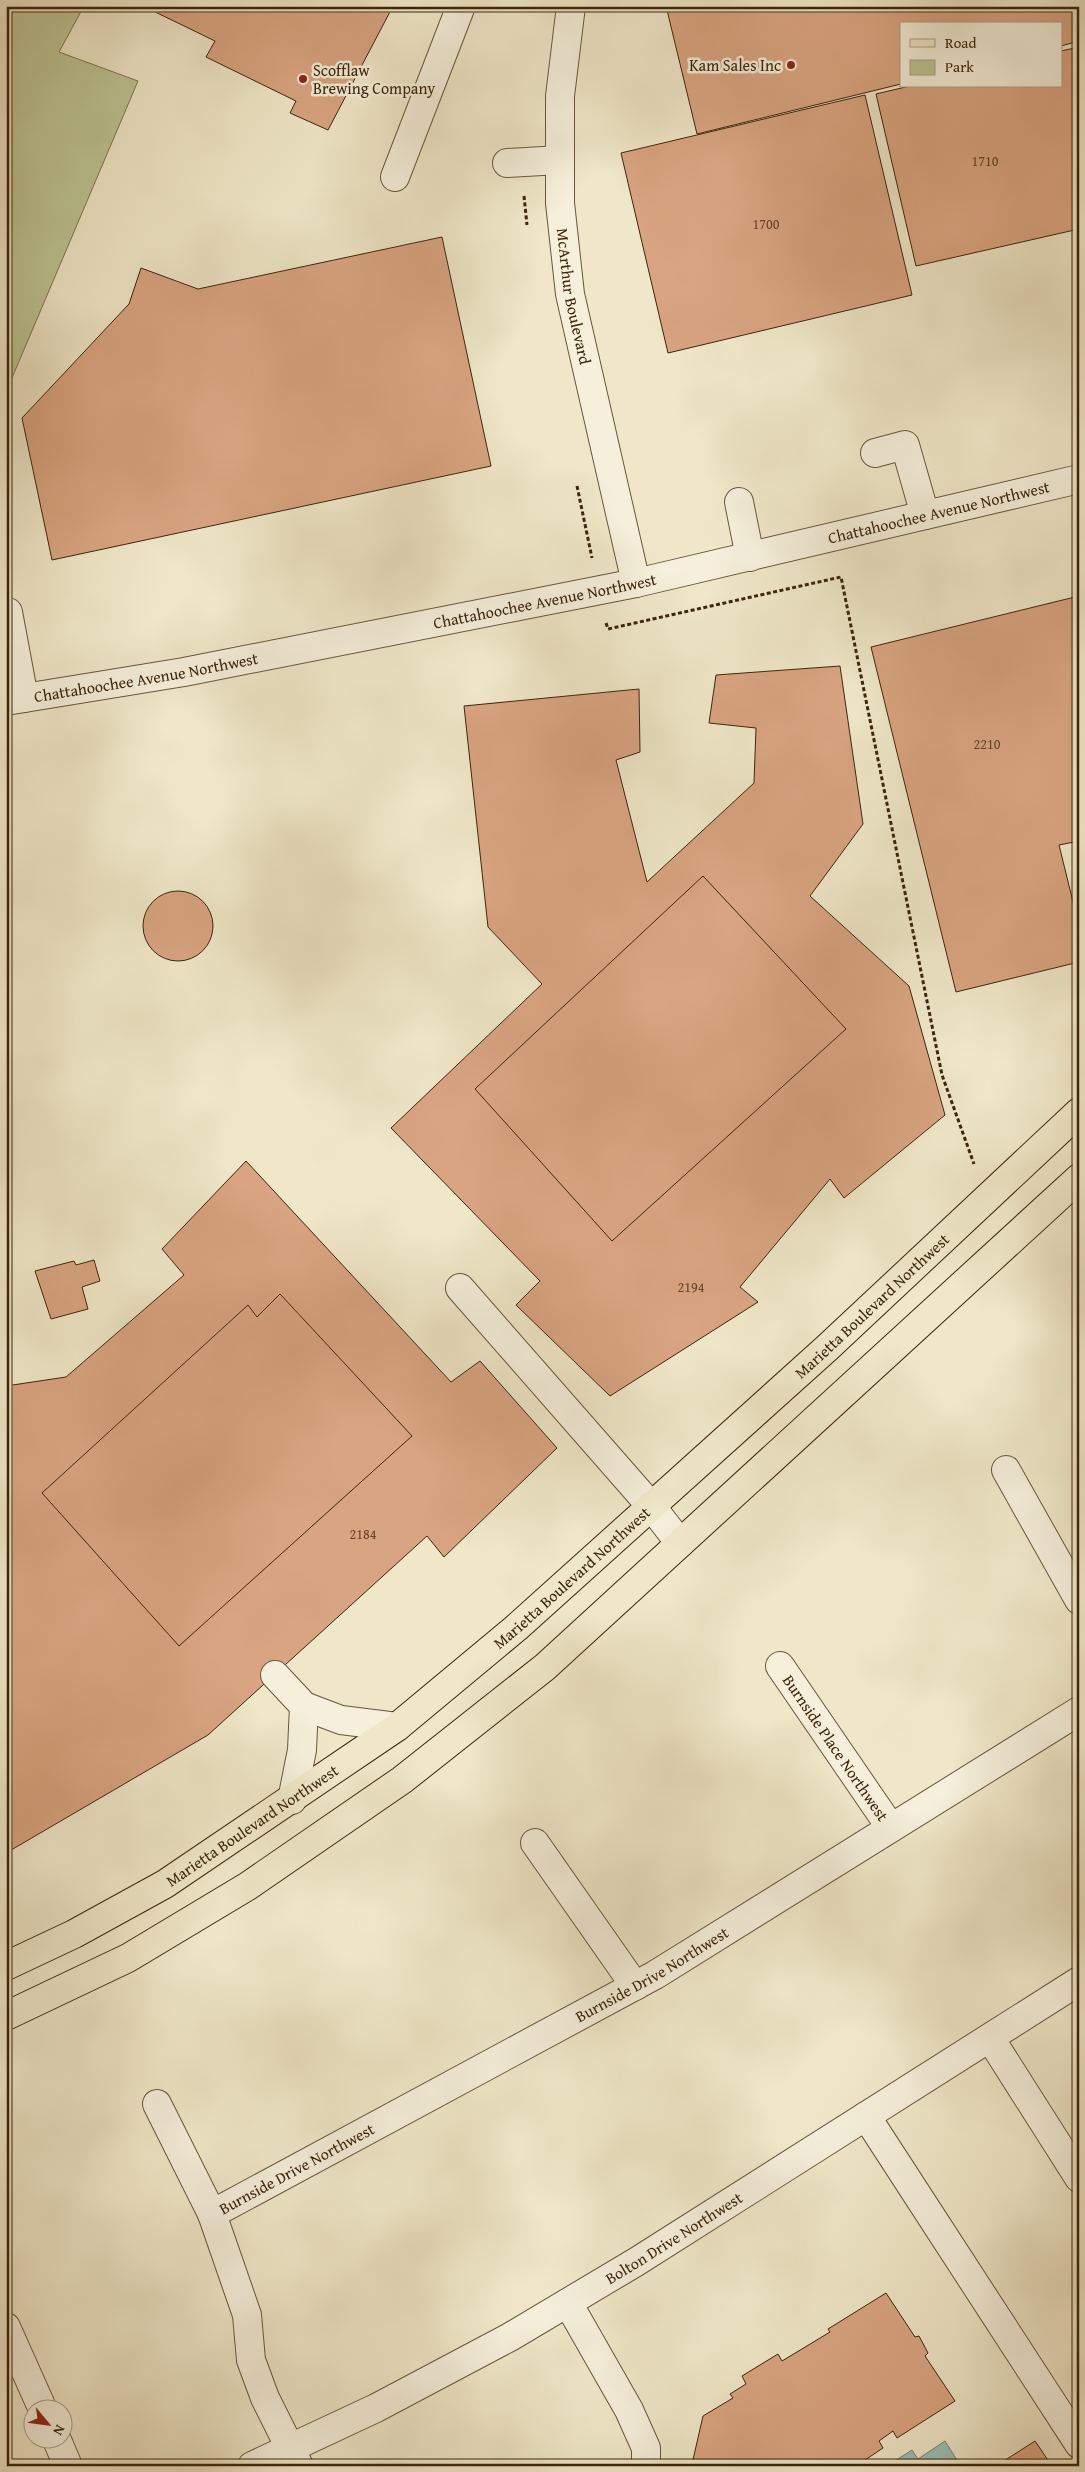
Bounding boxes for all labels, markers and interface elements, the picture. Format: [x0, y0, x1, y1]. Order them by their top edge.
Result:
legend [900, 22, 1062, 88]
text: Road [945, 32, 976, 53]
place label: Kam Sales Inc [689, 53, 781, 77]
text: Park [945, 56, 974, 77]
place label: Scofflaw Brewing Company [313, 58, 435, 100]
marker: Kam Sales Inc [785, 59, 797, 71]
marker: Scofflaw Brewing Company [297, 73, 309, 85]
house number: 1710 [972, 151, 999, 171]
house number: 1700 [753, 214, 780, 234]
street label: McArthur Boulevard [551, 227, 598, 367]
street label: Chattahoochee Avenue Northwest [825, 474, 1052, 550]
street label: Chattahoochee Avenue Northwest [431, 567, 659, 635]
street label: Chattahoochee Avenue Northwest [32, 646, 260, 708]
house number: 2210 [974, 734, 1001, 754]
street label: Marietta Boulevard Northwest [789, 1227, 955, 1384]
house number: 2194 [678, 1277, 705, 1297]
street label: Marietta Boulevard Northwest [488, 1500, 656, 1654]
house number: 2184 [350, 1524, 377, 1544]
street label: Burnside Place Northwest [777, 1670, 895, 1826]
street label: Marietta Boulevard Northwest [161, 1758, 343, 1892]
street label: Burnside Drive Northwest [571, 1920, 733, 2028]
street label: Burnside Drive Northwest [214, 2116, 379, 2220]
street label: Bolton Drive Northwest [600, 2185, 747, 2290]
north arrow [22, 2400, 72, 2450]
text: N [48, 2421, 70, 2440]

